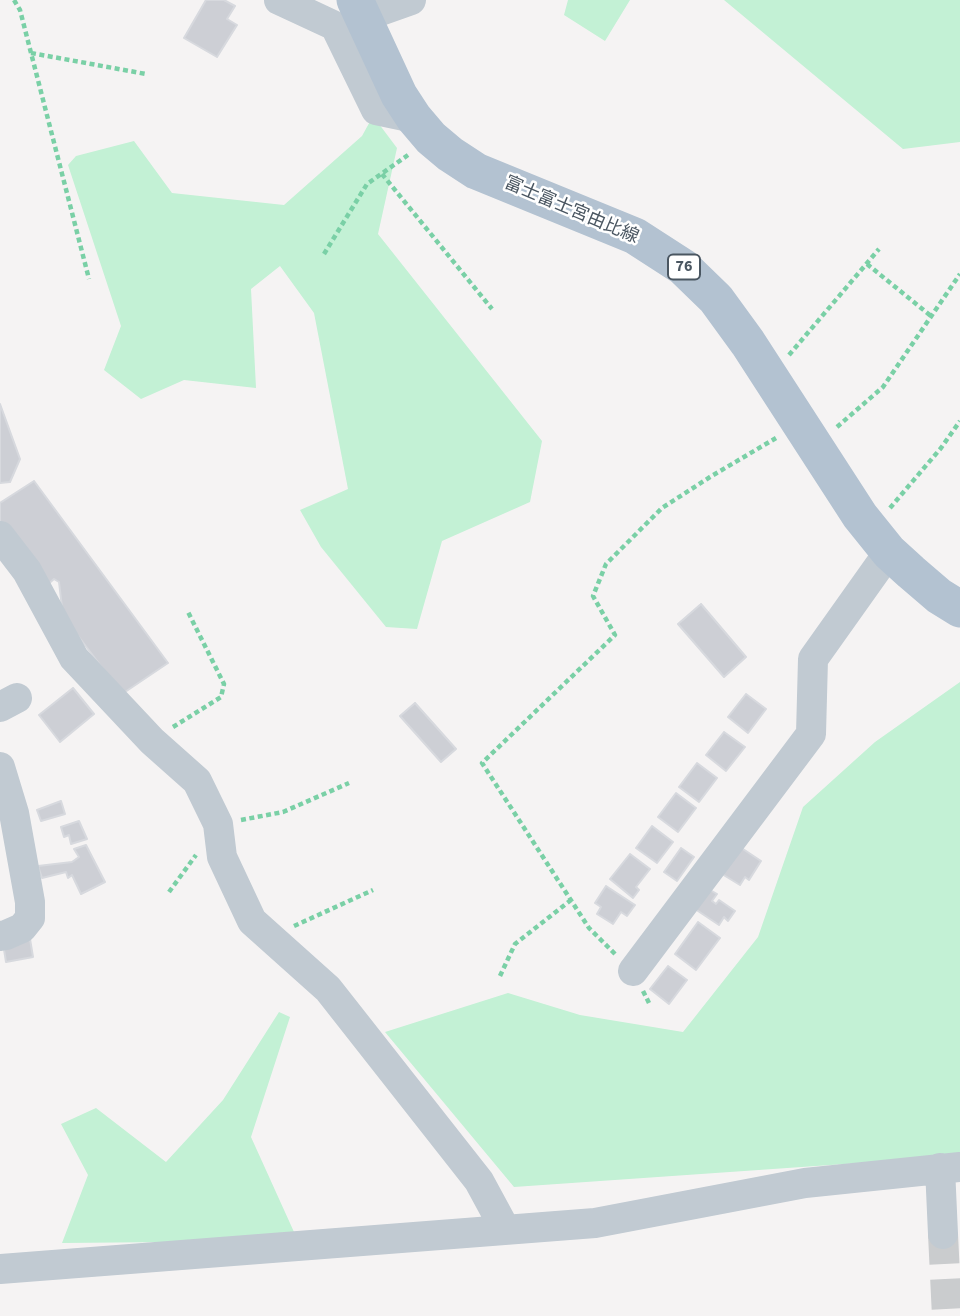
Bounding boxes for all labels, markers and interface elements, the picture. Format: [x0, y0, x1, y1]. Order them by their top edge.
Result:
street label: 富士富士宮由比線 [501, 173, 641, 249]
road number: 76 [668, 255, 700, 280]

